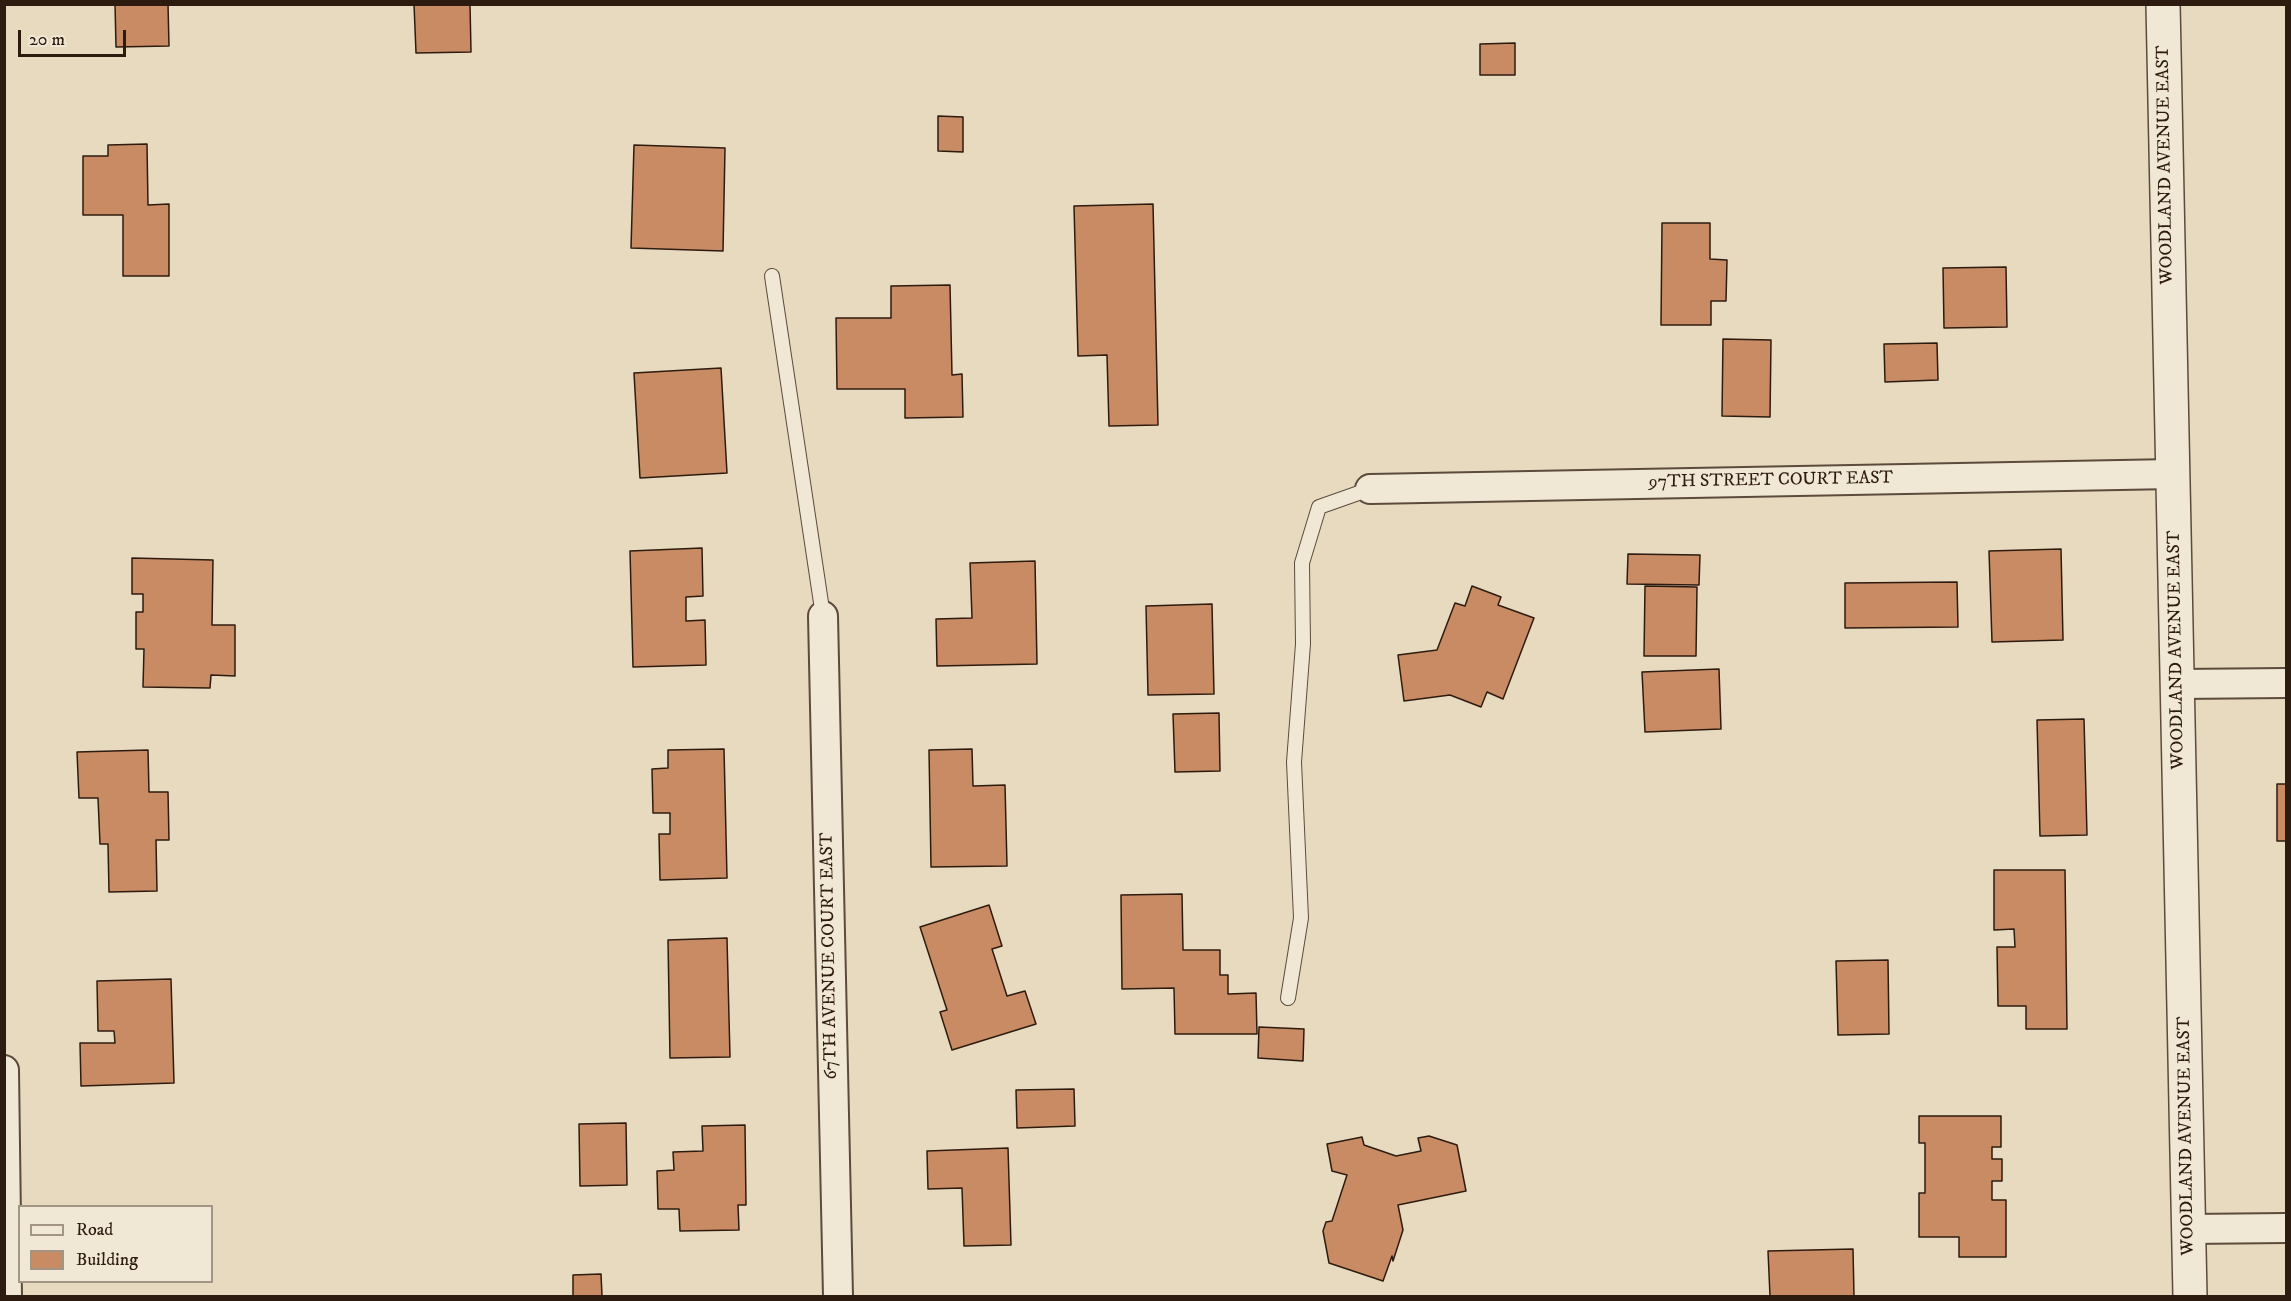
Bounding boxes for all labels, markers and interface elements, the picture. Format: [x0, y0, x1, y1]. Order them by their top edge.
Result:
scale bar [21, 18, 129, 56]
text: 20 m [29, 29, 65, 51]
street label: WOODLAND AVENUE EAST [2153, 45, 2179, 285]
street label: 97TH STREET COURT EAST [1649, 468, 1893, 494]
street label: WOODLAND AVENUE EAST [2164, 530, 2190, 770]
street label: 67TH AVENUE COURT EAST [817, 832, 843, 1080]
street label: WOODLAND AVENUE EAST [2174, 1016, 2200, 1256]
legend [18, 1205, 213, 1283]
text: Road [76, 1219, 113, 1241]
text: Building [76, 1249, 138, 1271]

